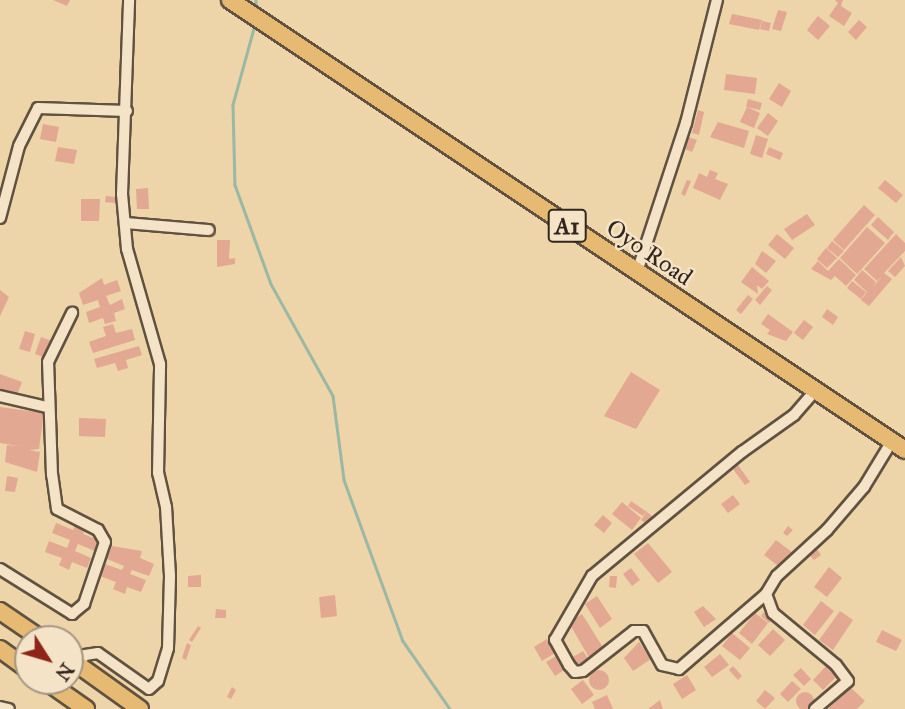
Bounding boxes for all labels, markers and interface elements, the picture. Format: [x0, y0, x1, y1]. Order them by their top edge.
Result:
road number: A1 [546, 206, 588, 246]
street label: Oyo Road [600, 214, 698, 292]
north arrow [14, 625, 84, 695]
text: N [51, 658, 79, 685]

